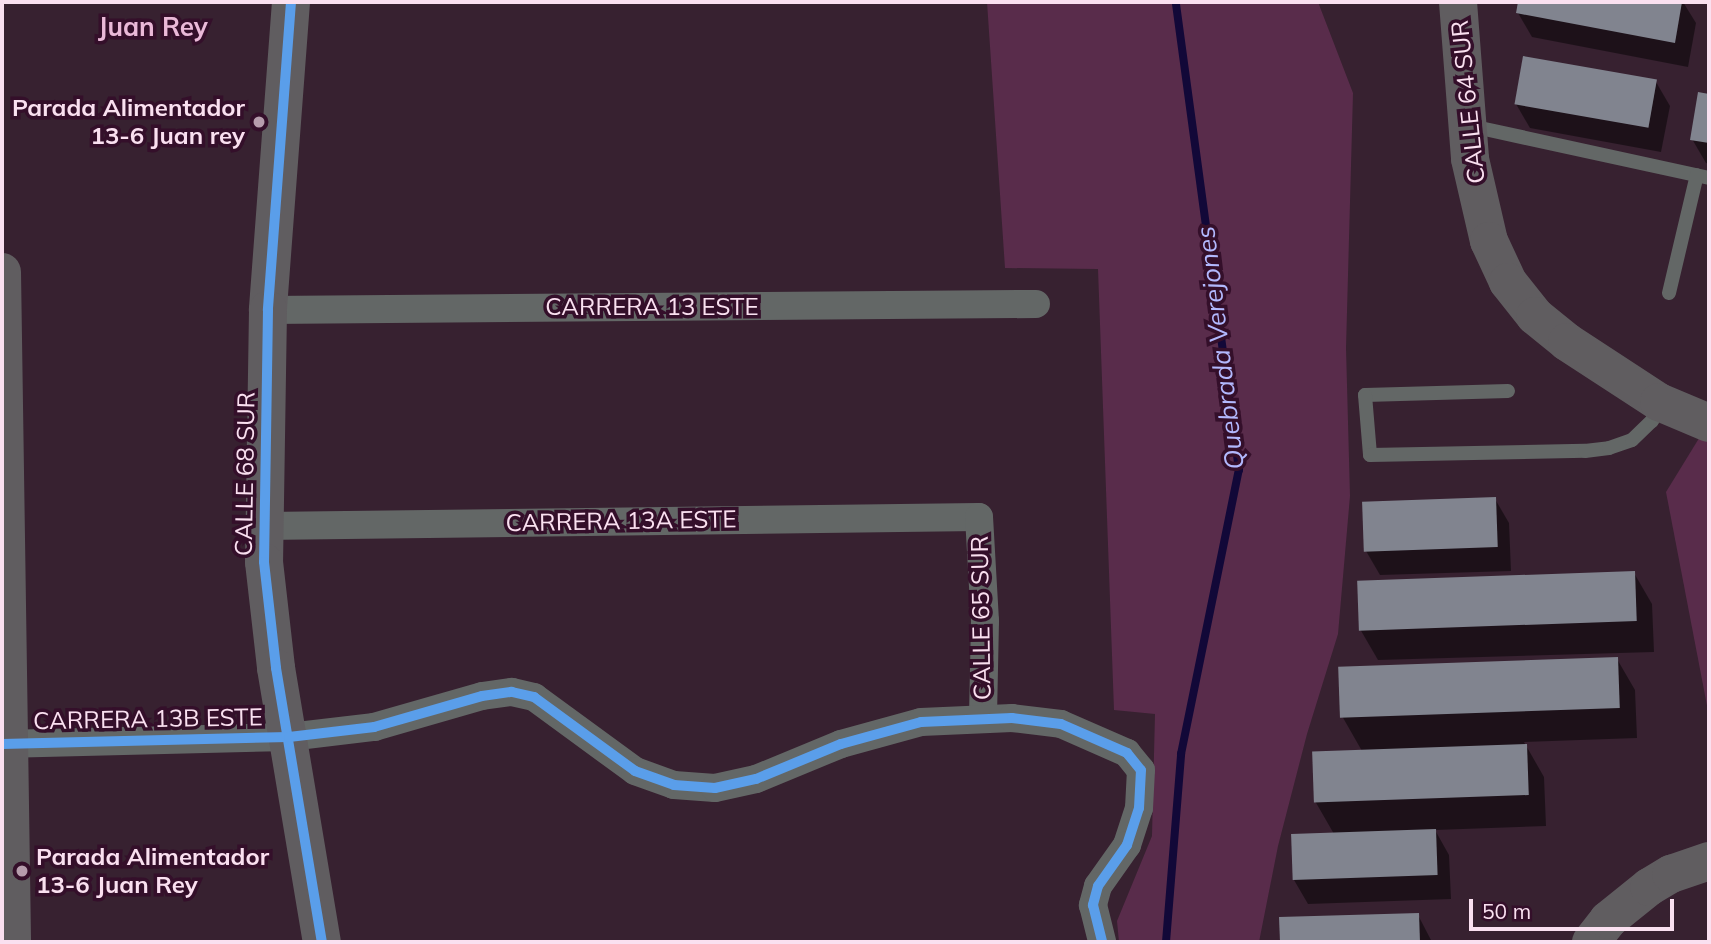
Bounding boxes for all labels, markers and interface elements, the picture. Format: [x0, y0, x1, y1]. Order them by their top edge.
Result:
district label: Juan Rey [98, 11, 208, 43]
street label: CALLE 64 SUR [1445, 19, 1491, 185]
place label: Parada Alimentador 13-6 Juan rey [12, 94, 245, 150]
marker: Parada Alimentador 13-6 Juan rey [251, 114, 267, 130]
water label: Quebrada Verejones [1190, 224, 1250, 472]
street label: CARRERA 13 ESTE [545, 293, 759, 321]
street label: CALLE 68 SUR [229, 392, 261, 556]
street label: CARRERA 13A ESTE [505, 505, 737, 537]
street label: CALLE 65 SUR [965, 536, 997, 700]
street label: CARRERA 13B ESTE [33, 703, 263, 735]
place label: Parada Alimentador 13-6 Juan Rey [36, 843, 269, 899]
marker: Parada Alimentador 13-6 Juan Rey [14, 863, 30, 879]
scale bar [1473, 884, 1678, 928]
text: 50 m [1482, 898, 1531, 924]

